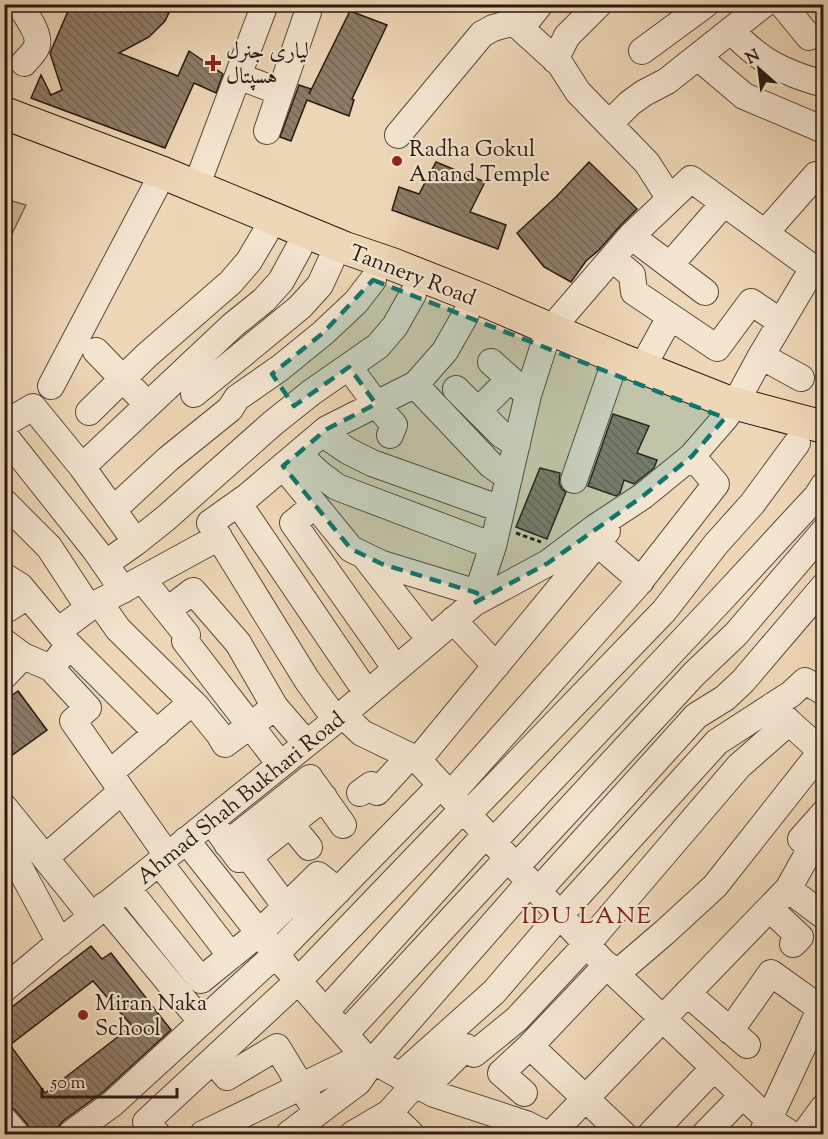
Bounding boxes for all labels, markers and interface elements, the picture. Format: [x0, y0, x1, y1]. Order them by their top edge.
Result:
place label: لیاری جنرل ہسپتال [226, 37, 309, 94]
north arrow [729, 39, 789, 99]
text: N [742, 45, 764, 71]
marker: لیاری جنرل ہسپتال [204, 54, 222, 72]
place label: Radha Gokul Anand Temple [409, 135, 550, 192]
marker: Radha Gokul Anand Temple [390, 154, 404, 168]
street label: Tannery Road [344, 238, 480, 316]
street label: Ahmad Shah Bukhari Road [131, 705, 353, 893]
district label: IDU LANE [521, 900, 653, 934]
place label: Miran Naka School [95, 989, 207, 1046]
marker: Miran Naka School [76, 1008, 90, 1022]
scale bar [42, 1061, 177, 1099]
text: 50 m [50, 1071, 86, 1097]

